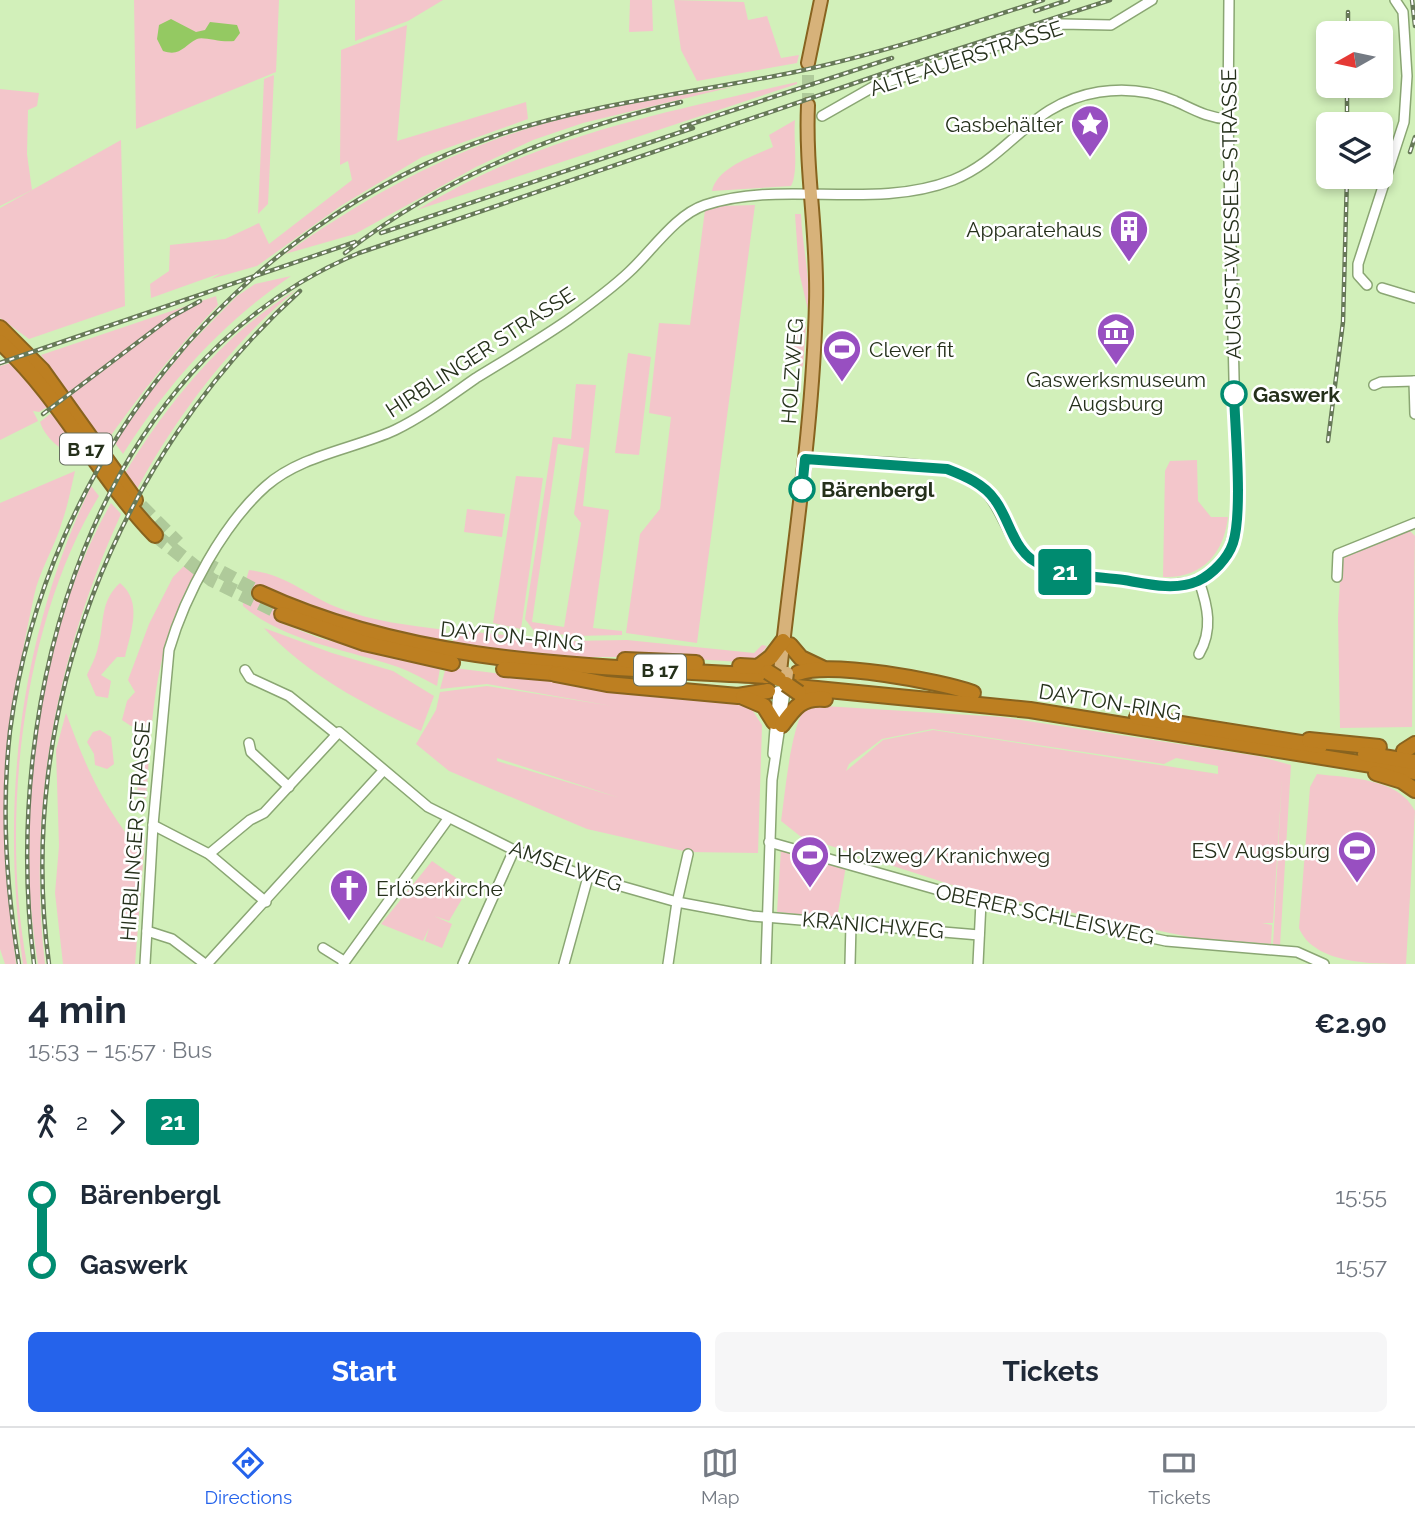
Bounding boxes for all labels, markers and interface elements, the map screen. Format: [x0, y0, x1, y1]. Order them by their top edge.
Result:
street label: ALTE AUERSTRASSE [866, 15, 1066, 101]
north arrow [1316, 21, 1393, 98]
map controls [1316, 21, 1393, 189]
street label: AUGUST-WESSELS-STRASSE [1216, 68, 1246, 360]
place icon: Gasbehälter [1069, 103, 1111, 158]
place label: Gasbehälter [945, 112, 1064, 137]
button: layers [1316, 112, 1393, 189]
building icon: Apparatehaus [1108, 208, 1150, 263]
place label: Apparatehaus [966, 217, 1102, 242]
street label: HIRBLINGER STRASSE [381, 281, 579, 423]
museum icon: Gaswerksmuseum Augsburg [1095, 311, 1137, 366]
street label: HOLZWEG [776, 317, 808, 425]
sports icon: Clever fit [821, 328, 863, 383]
place label: Clever fit [869, 337, 954, 362]
place label: Gaswerksmuseum Augsburg [1026, 367, 1206, 416]
marker: Gaswerk [1221, 381, 1247, 407]
place label: Gaswerk [1253, 382, 1340, 407]
road number: B 17 [60, 433, 112, 464]
marker: Bärenbergl [789, 476, 815, 502]
place label: Bärenbergl [821, 477, 935, 502]
line badge: 21 [1034, 549, 1096, 595]
text: 21 [1052, 557, 1078, 586]
street label: DAYTON-RING [439, 616, 585, 656]
road number: B 17 [634, 654, 686, 685]
street label: DAYTON-RING [1037, 678, 1183, 726]
street label: HIRBLINGER STRASSE [115, 720, 155, 942]
sports icon: ESV Augsburg [1336, 829, 1378, 884]
sports icon: Holzweg/Kranichweg [789, 834, 831, 889]
street label: AMSELWEG [506, 835, 626, 897]
place label: ESV Augsburg [1192, 838, 1330, 863]
place label: Holzweg/Kranichweg [837, 843, 1050, 868]
church icon: Erlöserkirche [328, 867, 370, 922]
place label: Erlöserkirche [376, 876, 503, 901]
street label: OBERER SCHLEISWEG [933, 879, 1157, 949]
street label: KRANICHWEG [801, 906, 945, 944]
text: 4 min [28, 987, 127, 1032]
text: €2.90 [1314, 1009, 1387, 1039]
text: 15:53 – 15:57 · Bus [28, 1036, 212, 1063]
icon: walk [28, 1103, 66, 1141]
icon: forward [98, 1103, 136, 1141]
text: 21 [160, 1107, 185, 1136]
text: 2 [76, 1108, 88, 1135]
text: Bärenbergl [80, 1180, 221, 1210]
text: 15:55 [1335, 1182, 1387, 1209]
text: Gaswerk [80, 1250, 188, 1280]
text: 15:57 [1336, 1252, 1387, 1279]
button: Start [28, 1332, 701, 1412]
button: Tickets [715, 1332, 1387, 1412]
tab: Directions [204, 1444, 292, 1508]
tab: Map [701, 1444, 740, 1508]
tab: Tickets [1148, 1444, 1211, 1508]

